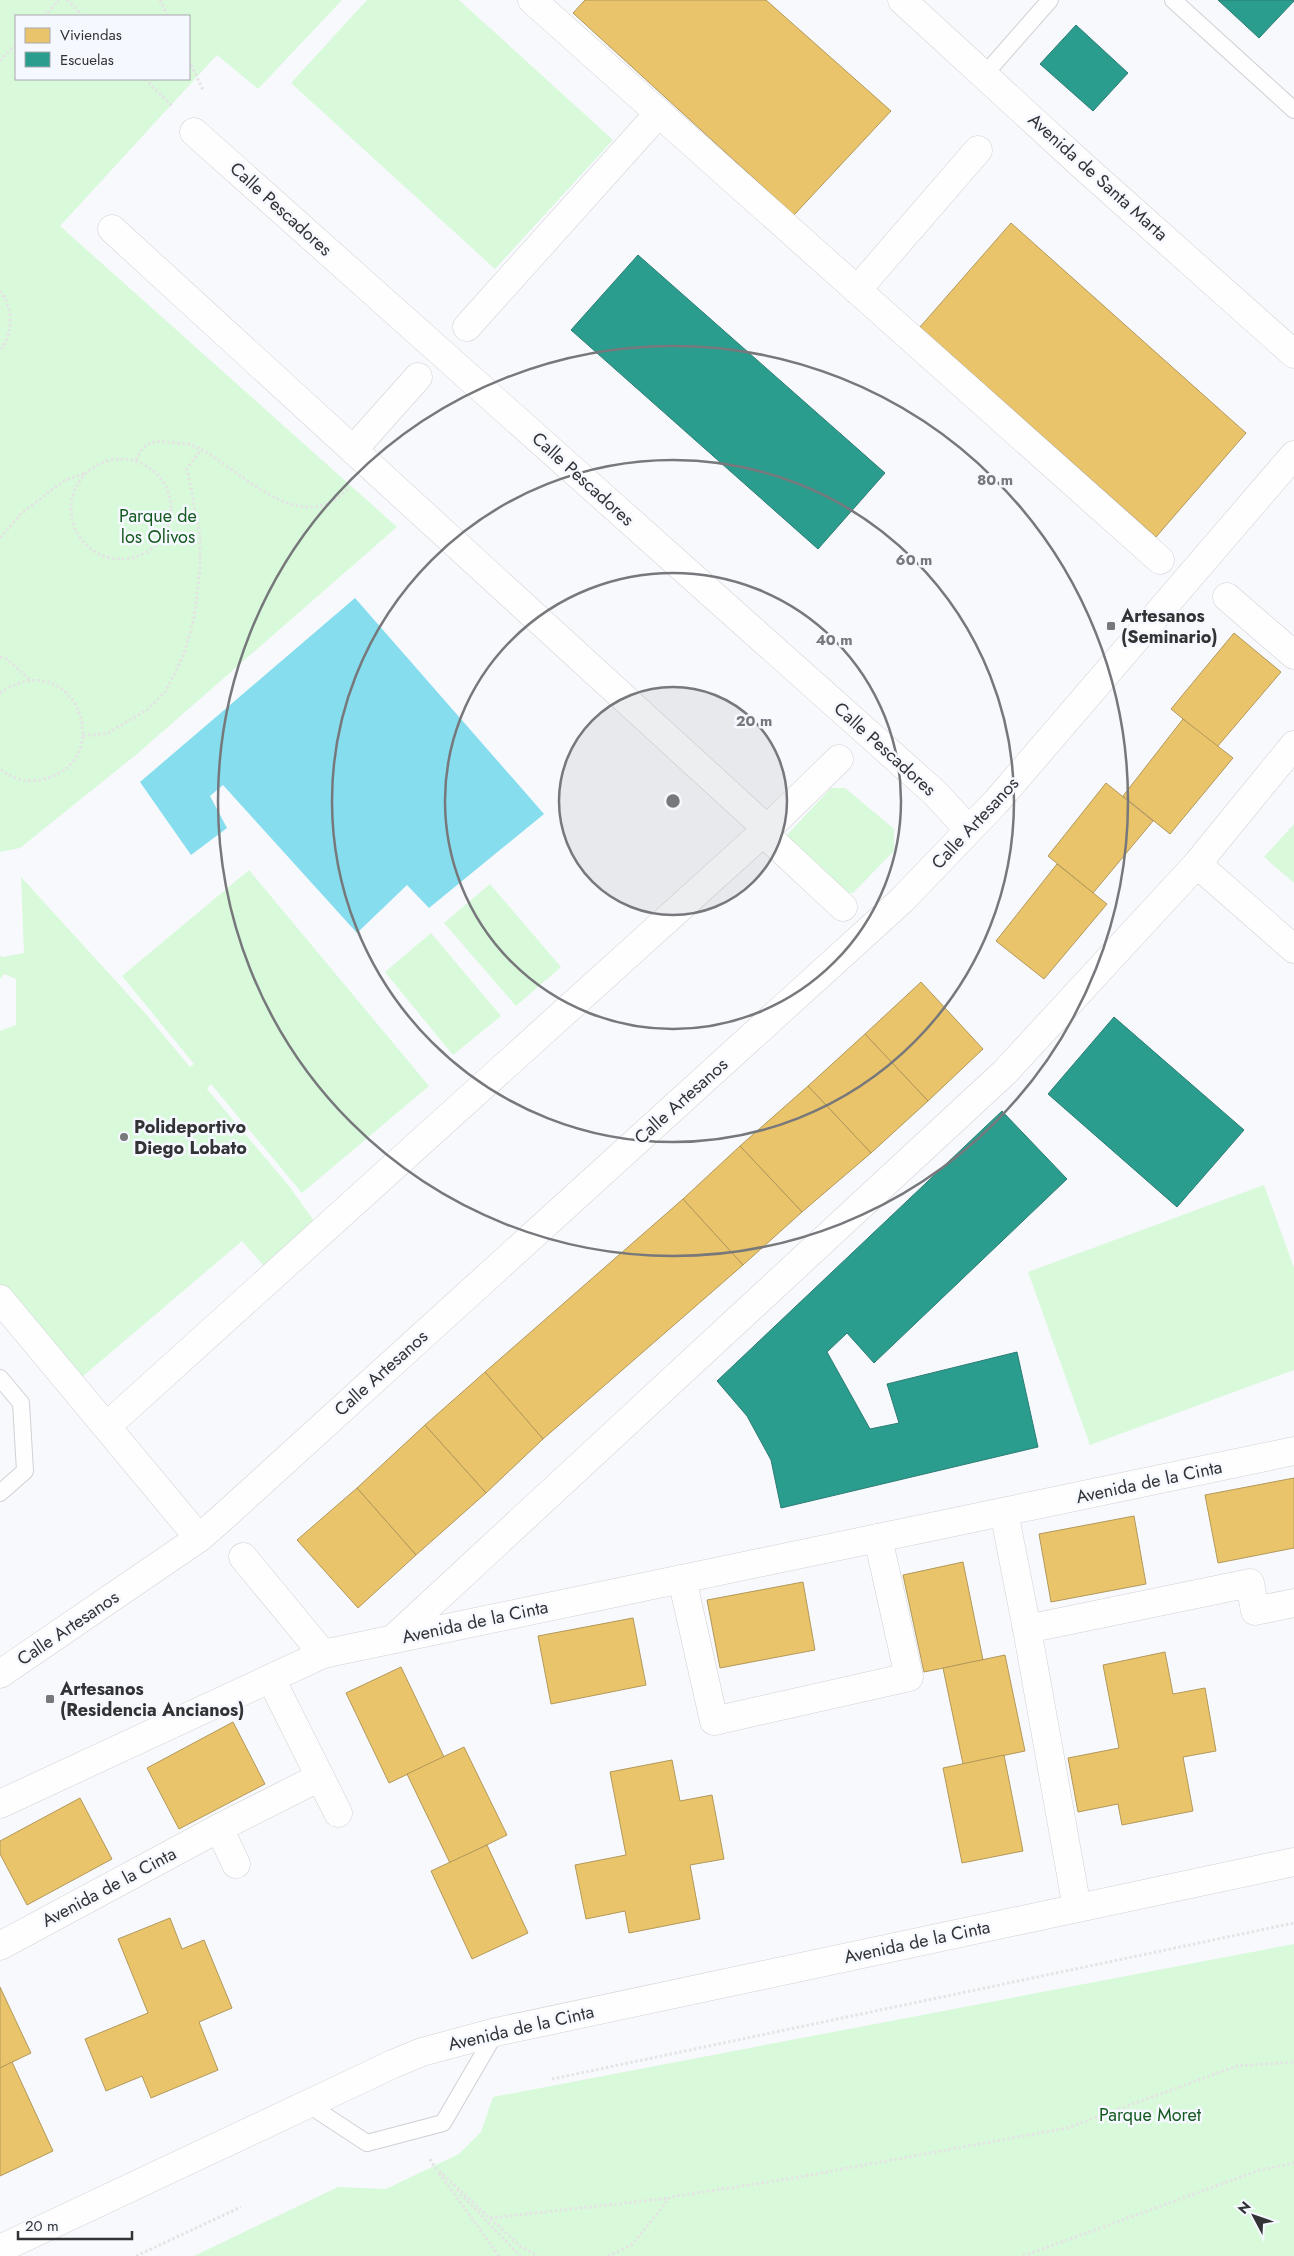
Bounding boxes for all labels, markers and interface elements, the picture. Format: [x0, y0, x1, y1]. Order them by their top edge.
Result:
legend [15, 15, 190, 80]
text: Viviendas [60, 24, 122, 46]
text: Escuelas [60, 49, 114, 71]
street label: Avenida de Santa Marta [1022, 107, 1174, 247]
street label: Calle Pescadores [224, 156, 338, 262]
street label: Calle Pescadores [526, 426, 640, 532]
text: 80 m [977, 469, 1013, 491]
park label: Parque de los Olivos [119, 503, 197, 550]
text: 60 m [896, 549, 932, 571]
place label: Artesanos (Seminario) [1120, 603, 1218, 650]
marker: Artesanos (Seminario) [1105, 620, 1117, 632]
text: 40 m [815, 629, 853, 651]
street label: Calle Pescadores [828, 696, 942, 802]
text: 20 m [736, 710, 772, 732]
street label: Calle Artesanos [925, 771, 1025, 875]
centre of rings [664, 792, 682, 810]
street label: Calle Artesanos [628, 1052, 734, 1150]
place label: Polideportivo Diego Lobato [134, 1114, 247, 1161]
marker: Polideportivo Diego Lobato [118, 1131, 130, 1143]
street label: Calle Artesanos [328, 1324, 434, 1422]
street label: Avenida de la Cinta [1073, 1454, 1225, 1510]
street label: Calle Artesanos [12, 1584, 124, 1672]
street label: Avenida de la Cinta [399, 1594, 551, 1650]
place label: Artesanos (Residencia Ancianos) [59, 1676, 244, 1723]
marker: Artesanos (Residencia Ancianos) [44, 1693, 56, 1705]
street label: Avenida de la Cinta [37, 1841, 181, 1933]
street label: Avenida de la Cinta [841, 1914, 993, 1970]
street label: Avenida de la Cinta [446, 1999, 596, 2057]
park label: Parque Moret [1099, 2102, 1202, 2128]
north arrow [1229, 2191, 1279, 2241]
text: N [1233, 2197, 1255, 2218]
scale bar [18, 2208, 131, 2240]
text: 20 m [25, 2215, 59, 2237]

